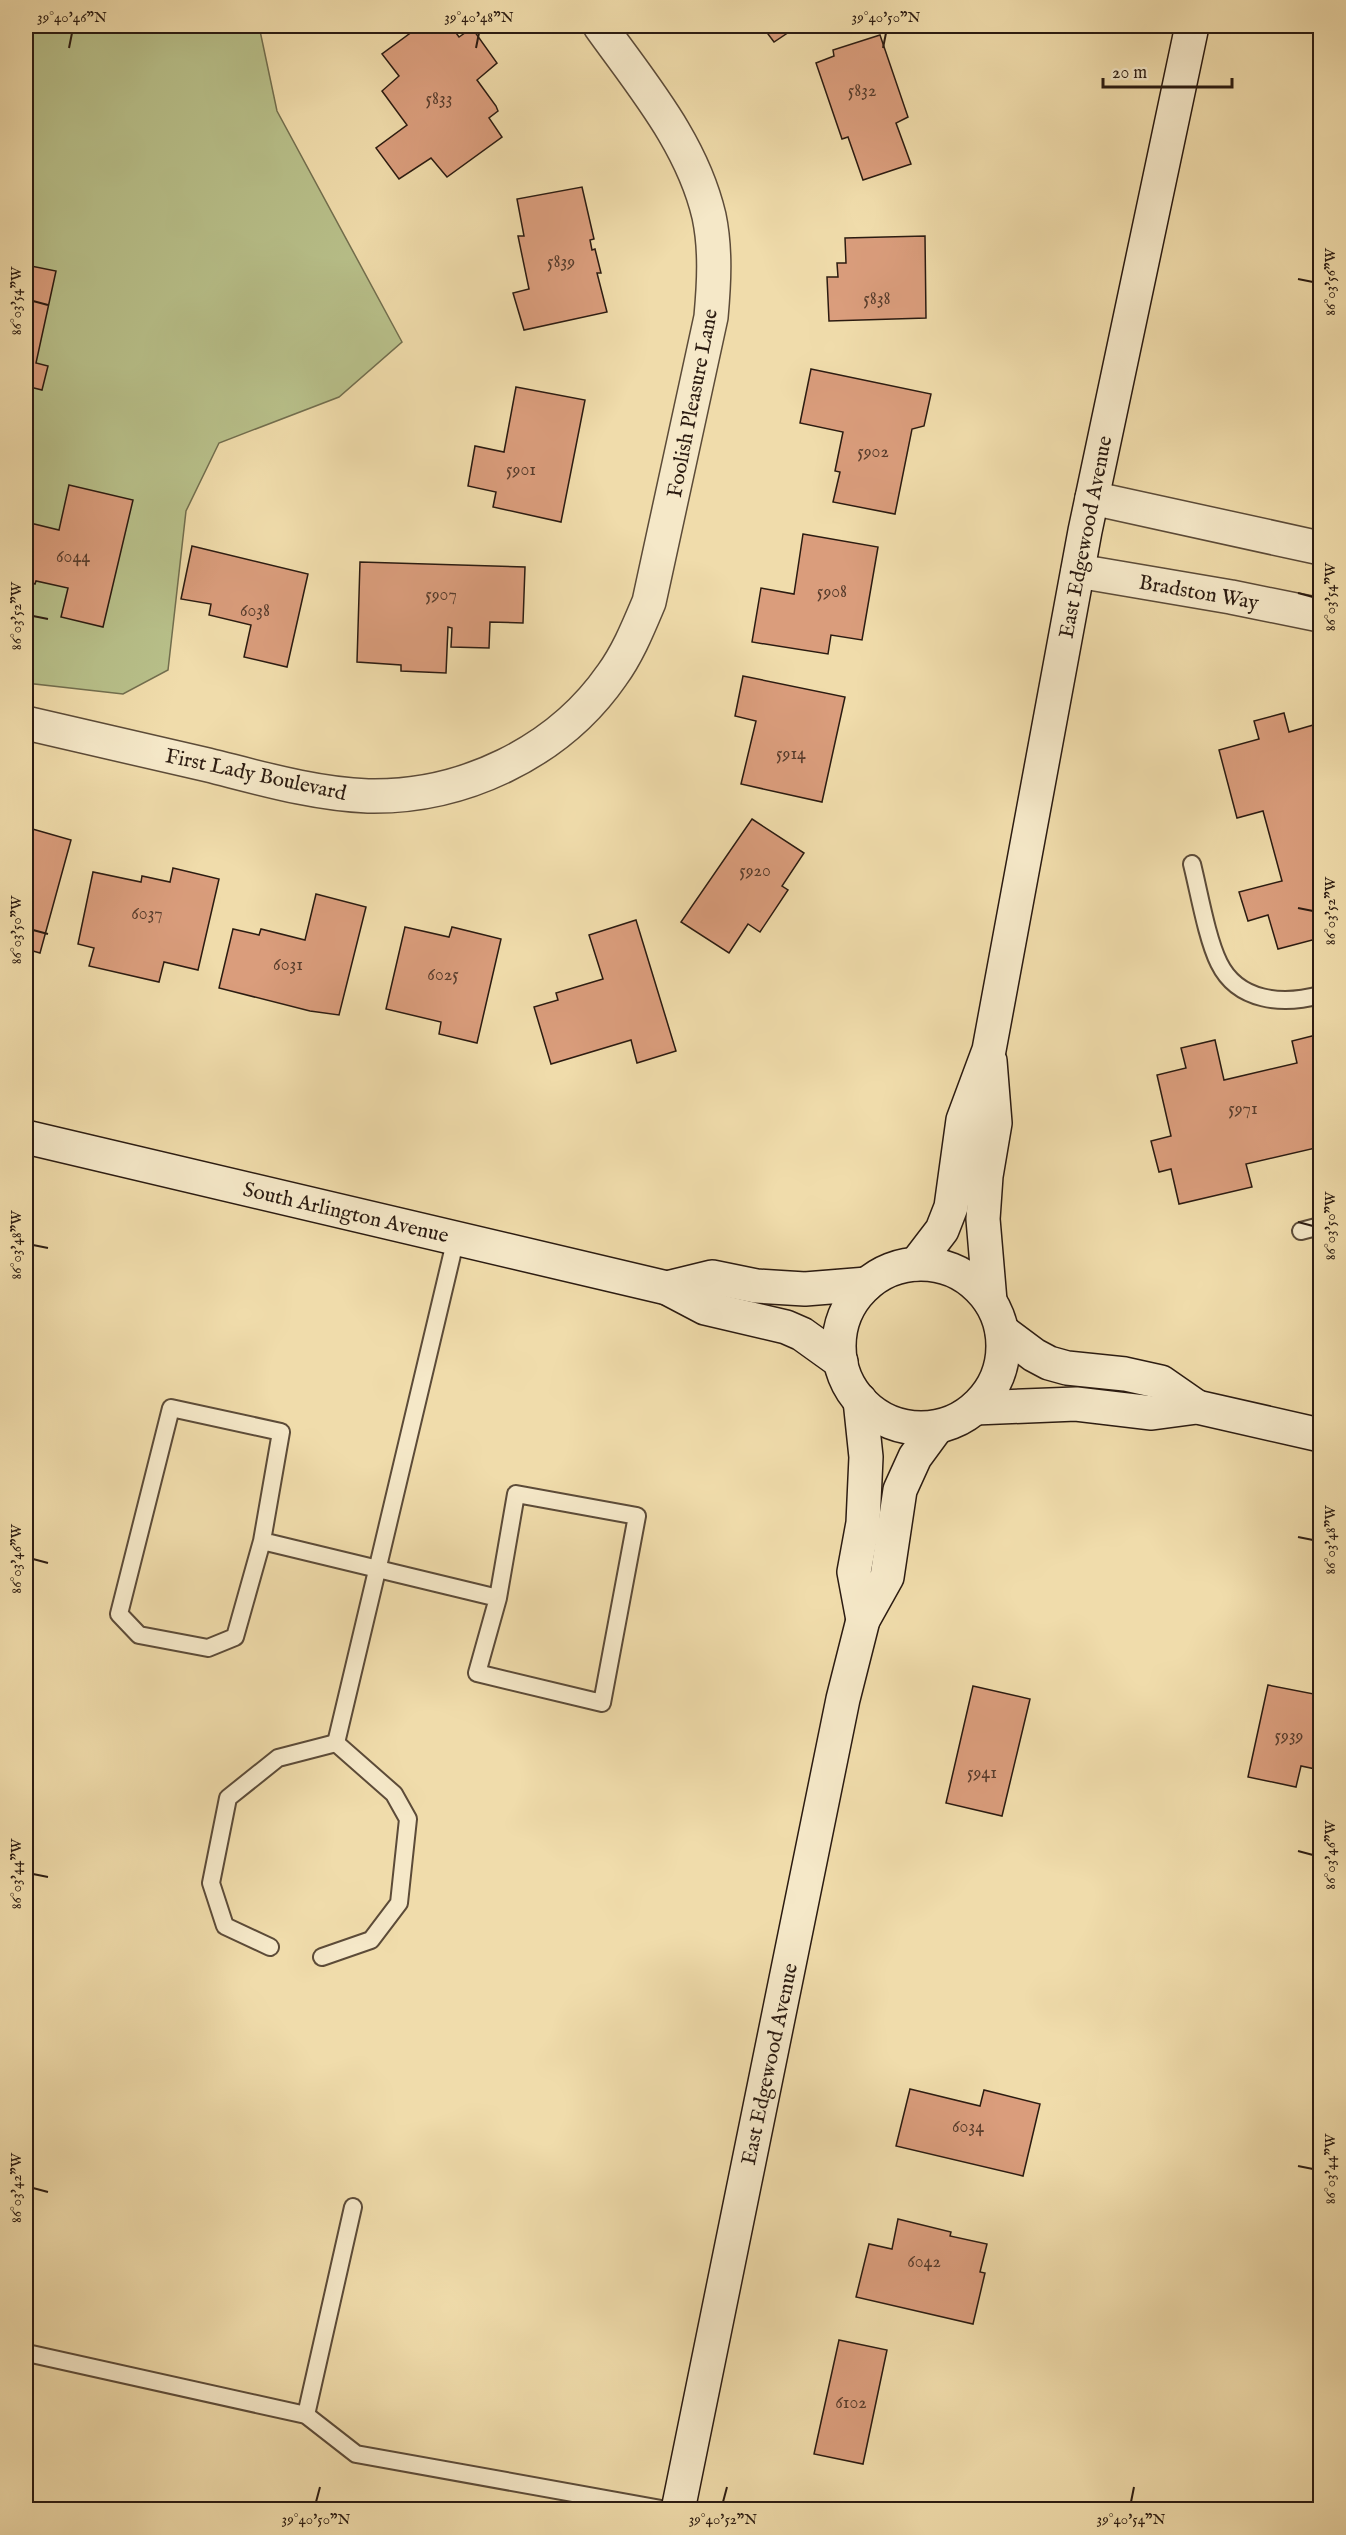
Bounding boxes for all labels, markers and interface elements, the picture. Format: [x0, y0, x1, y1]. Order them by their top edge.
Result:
text: 39°40'46"N [37, 8, 107, 27]
text: 39°40'48"N [444, 8, 514, 27]
text: 39°40'50"N [852, 8, 920, 27]
scale bar [1103, 51, 1232, 89]
text: 20 m [1112, 62, 1147, 85]
house number: 5832 [848, 80, 876, 103]
house number: 5833 [425, 88, 453, 111]
text: 86°03'56"W [1321, 248, 1340, 316]
house number: 5839 [547, 251, 575, 274]
text: 86°03'54"W [7, 266, 26, 335]
house number: 5838 [863, 288, 891, 311]
street label: Foolish Pleasure Lane [662, 306, 725, 500]
street label: East Edgewood Avenue [1054, 433, 1119, 641]
house number: 5902 [857, 441, 889, 464]
house number: 5901 [506, 459, 536, 482]
house number: 6044 [56, 546, 90, 569]
text: 86°03'54"W [1321, 562, 1340, 631]
street label: Bradston Way [1137, 570, 1261, 617]
text: 86°03'52"W [7, 581, 26, 650]
house number: 5908 [817, 581, 847, 604]
house number: 5907 [425, 584, 457, 607]
house number: 6038 [240, 600, 270, 623]
street label: First Lady Boulevard [163, 743, 349, 808]
house number: 5914 [776, 743, 806, 766]
house number: 5920 [739, 860, 771, 883]
text: 86°03'52"W [1321, 876, 1340, 945]
text: 86°03'50"W [7, 895, 26, 964]
house number: 6037 [131, 903, 163, 926]
house number: 6031 [273, 954, 303, 977]
house number: 6025 [427, 964, 459, 987]
house number: 5971 [1228, 1098, 1258, 1121]
street label: South Arlington Avenue [240, 1177, 451, 1250]
text: 86°03'50"W [1321, 1191, 1340, 1260]
text: 86°03'48"W [7, 1210, 26, 1280]
text: 86°03'48"W [1321, 1505, 1340, 1575]
text: 86°03'46"W [7, 1524, 26, 1594]
house number: 5939 [1275, 1725, 1303, 1748]
house number: 5941 [967, 1762, 997, 1785]
text: 86°03'46"W [1321, 1820, 1340, 1890]
text: 86°03'44"W [7, 1838, 26, 1909]
street label: East Edgewood Avenue [736, 1960, 805, 2168]
house number: 6034 [952, 2116, 984, 2139]
text: 86°03'44"W [1321, 2133, 1340, 2204]
text: 86°03'42"W [7, 2152, 26, 2223]
house number: 6042 [907, 2251, 941, 2274]
house number: 6102 [835, 2392, 867, 2415]
text: 39°40'50"N [282, 2510, 350, 2529]
text: 39°40'52"N [689, 2510, 757, 2529]
text: 39°40'54"N [1097, 2510, 1165, 2529]

